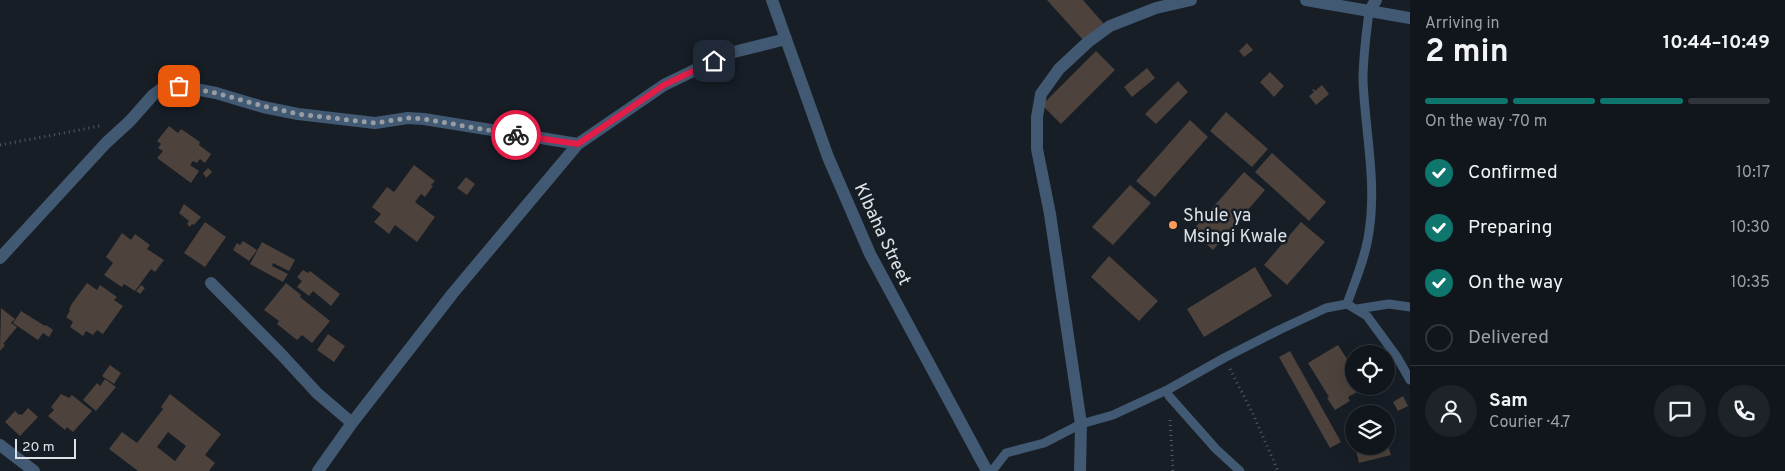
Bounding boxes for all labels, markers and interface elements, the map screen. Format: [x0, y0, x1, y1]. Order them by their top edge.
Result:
text: Arriving in [1425, 14, 1500, 34]
text: 10:44–10:49 [1663, 31, 1770, 55]
text: 2 min [1425, 33, 1509, 73]
pin [693, 40, 735, 82]
icon: home [700, 47, 728, 75]
pin [158, 65, 200, 107]
icon: bag [165, 72, 193, 100]
courier [491, 110, 541, 160]
text: On the way · 70 m [1425, 112, 1547, 132]
icon: bike [502, 121, 530, 149]
icon: check [1425, 159, 1453, 187]
text: Confirmed [1468, 161, 1558, 185]
text: 10:17 [1736, 163, 1770, 183]
street label: KIbaha Street [848, 180, 915, 289]
place label: Shule ya Msingi Kwale [1183, 205, 1287, 249]
icon: check [1425, 214, 1453, 242]
text: Preparing [1468, 216, 1552, 240]
text: 10:30 [1730, 218, 1770, 238]
marker: Shule ya Msingi Kwale [1167, 219, 1179, 231]
icon: check [1425, 269, 1453, 297]
text: On the way [1468, 271, 1563, 295]
text: 10:35 [1731, 273, 1770, 293]
text: Delivered [1468, 326, 1549, 350]
map controls [1345, 345, 1395, 455]
button: locate [1345, 345, 1395, 395]
button: person [1425, 385, 1477, 437]
button: chat [1654, 385, 1706, 437]
button: phone [1718, 385, 1770, 437]
text: Sam [1489, 389, 1528, 413]
button: layers [1345, 405, 1395, 455]
text: Courier · 4.7 [1489, 413, 1570, 433]
scale bar [15, 436, 76, 459]
text: 20 m [22, 439, 55, 456]

